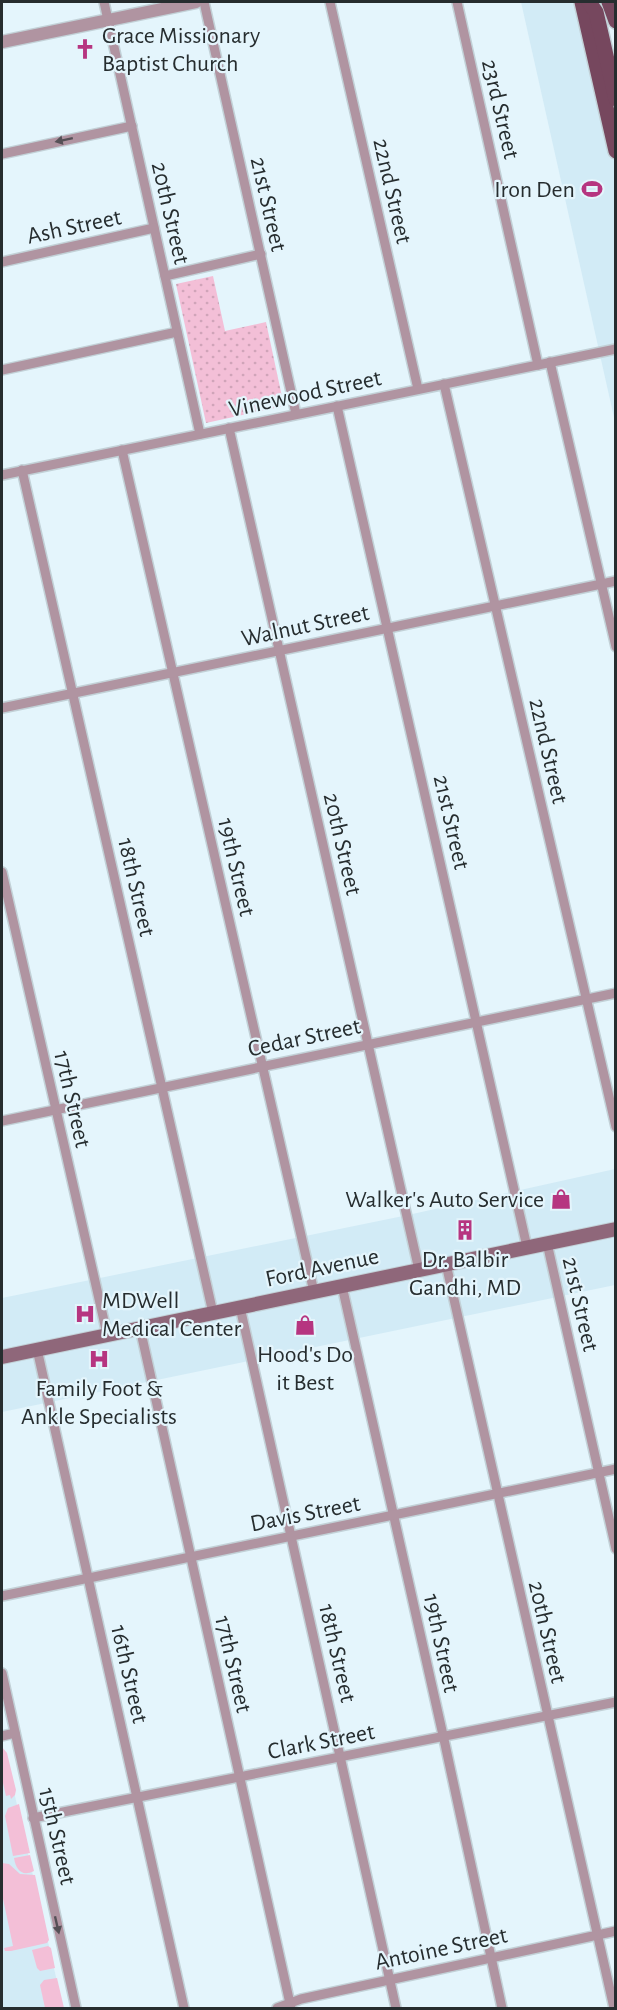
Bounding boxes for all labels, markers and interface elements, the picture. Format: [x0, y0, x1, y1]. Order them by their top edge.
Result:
place label: Grace Missionary Baptist Church [102, 24, 260, 76]
church icon: Grace Missionary Baptist Church [73, 37, 97, 61]
street label: 23rd Street [477, 57, 523, 162]
one-way arrow [55, 136, 73, 146]
street label: 22nd Street [368, 136, 416, 246]
street label: 21st Street [246, 155, 291, 254]
street label: 20th Street [147, 160, 194, 267]
sports icon: Iron Den [580, 177, 604, 201]
place label: Iron Den [494, 178, 575, 202]
street label: Ash Street [25, 205, 124, 249]
street label: Vinewood Street [227, 366, 384, 422]
street label: Walnut Street [239, 601, 372, 651]
street label: 22nd Street [524, 696, 572, 806]
street label: 21st Street [429, 773, 474, 872]
street label: 20th Street [319, 791, 366, 898]
street label: 19th Street [213, 816, 259, 919]
street label: 18th Street [113, 836, 159, 939]
street label: Cedar Street [246, 1014, 363, 1062]
street label: 17th Street [49, 1048, 95, 1150]
shop icon: Walker's Auto Service [549, 1187, 573, 1211]
place label: Walker's Auto Service [345, 1188, 544, 1212]
building icon: Dr. Balbir Gandhi, MD [453, 1218, 477, 1242]
street label: Ford Avenue [263, 1244, 381, 1292]
place label: Dr. Balbir Gandhi, MD [409, 1248, 521, 1300]
street label: 21st Street [558, 1255, 603, 1354]
place label: MDWell Medical Center [102, 1289, 242, 1341]
hospital icon: MDWell Medical Center [73, 1302, 97, 1326]
shop icon: Hood's Do it Best [293, 1313, 317, 1337]
place label: Hood's Do it Best [257, 1343, 353, 1395]
hospital icon: Family Foot & Ankle Specialists [87, 1347, 111, 1371]
place label: Family Foot & Ankle Specialists [21, 1377, 177, 1429]
street label: Davis Street [248, 1491, 363, 1536]
street label: 20th Street [524, 1579, 571, 1686]
street label: 19th Street [419, 1592, 463, 1695]
street label: 18th Street [314, 1602, 360, 1705]
street label: 17th Street [210, 1613, 256, 1715]
street label: 16th Street [106, 1623, 152, 1726]
street label: Clark Street [266, 1720, 377, 1764]
street label: 15th Street [34, 1785, 80, 1887]
one-way arrow [53, 1915, 63, 1934]
street label: Antoine Street [373, 1923, 510, 1975]

